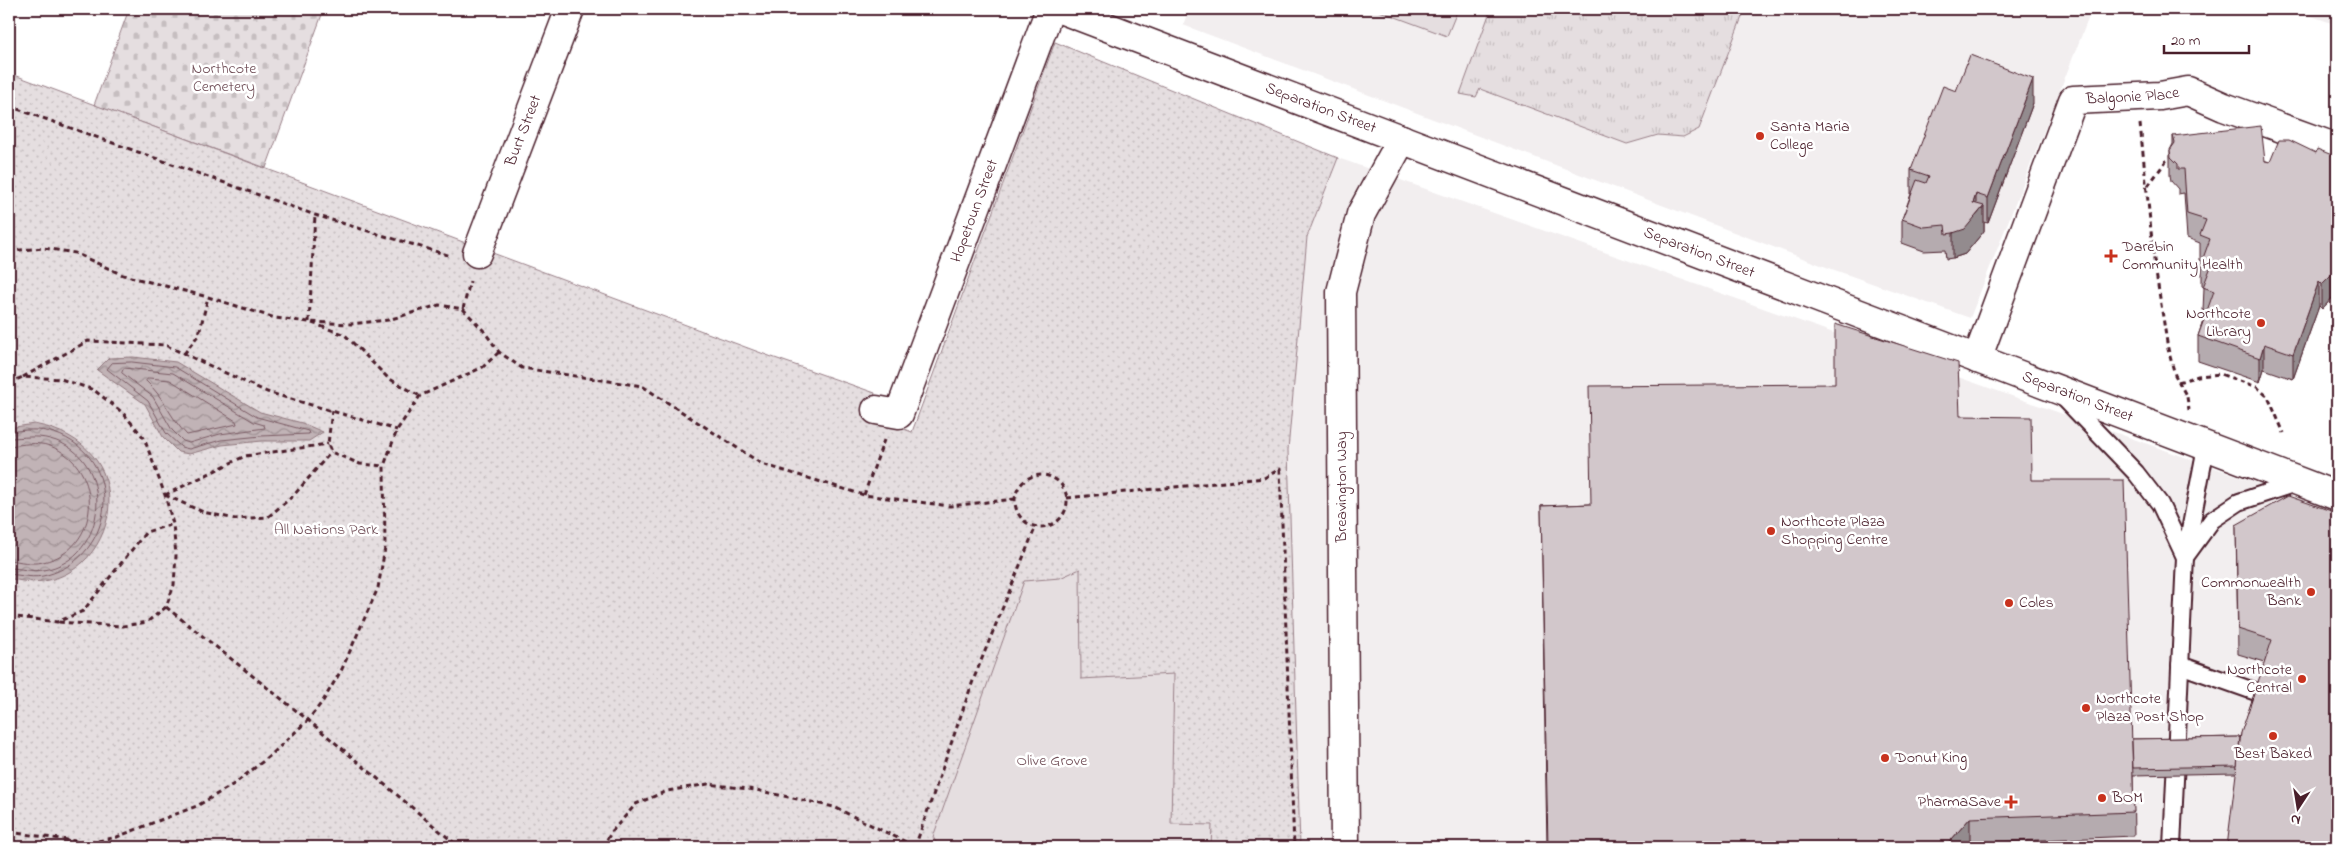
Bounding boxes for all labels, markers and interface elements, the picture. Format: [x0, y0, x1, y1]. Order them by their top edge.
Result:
scale bar [2164, 22, 2248, 54]
text: 20 m [2171, 30, 2201, 52]
park label: Northcote Cemetery [191, 57, 257, 99]
street label: Separation Street [1262, 76, 1380, 141]
street label: Balgonie Place [2084, 81, 2182, 111]
street label: Burt Street [499, 91, 548, 171]
place label: Santa Maria College [1770, 115, 1850, 157]
marker: Santa Maria College [1754, 130, 1766, 142]
street label: Hopetoun Street [944, 155, 1005, 266]
street label: Separation Street [1640, 221, 1759, 285]
place label: Darebin Community Health [2121, 235, 2243, 277]
marker: Darebin Community Health [2104, 249, 2118, 263]
place label: Northcote Library [2186, 302, 2252, 344]
marker: Northcote Library [2255, 317, 2267, 329]
street label: Separation Street [2018, 365, 2137, 429]
street label: Breavington Way [1330, 431, 1354, 544]
place label: Northcote Plaza Shopping Centre [1781, 510, 1889, 552]
park label: All Nations Park [274, 518, 379, 542]
marker: Northcote Plaza Shopping Centre [1765, 525, 1777, 537]
place label: Commonwealth Bank [2201, 571, 2302, 613]
marker: Commonwealth Bank [2305, 586, 2317, 598]
place label: Coles [2019, 591, 2054, 615]
marker: Coles [2003, 597, 2015, 609]
place label: Northcote Central [2227, 658, 2293, 700]
marker: Northcote Central [2296, 673, 2308, 685]
place label: Northcote Plaza Post Shop [2096, 687, 2204, 729]
marker: Northcote Plaza Post Shop [2080, 702, 2092, 714]
marker: Best Baked [2267, 730, 2279, 742]
place label: Best Baked [2233, 742, 2312, 766]
place label: Donut King [1894, 746, 1967, 770]
park label: Olive Grove [1016, 749, 1088, 773]
marker: Donut King [1879, 752, 1891, 764]
north arrow [2274, 784, 2324, 834]
place label: BOM [2111, 786, 2143, 810]
place label: PharmaSave [1918, 790, 2002, 814]
marker: BOM [2096, 792, 2108, 804]
marker: PharmaSave [2005, 796, 2017, 808]
text: N [2289, 808, 2302, 831]

